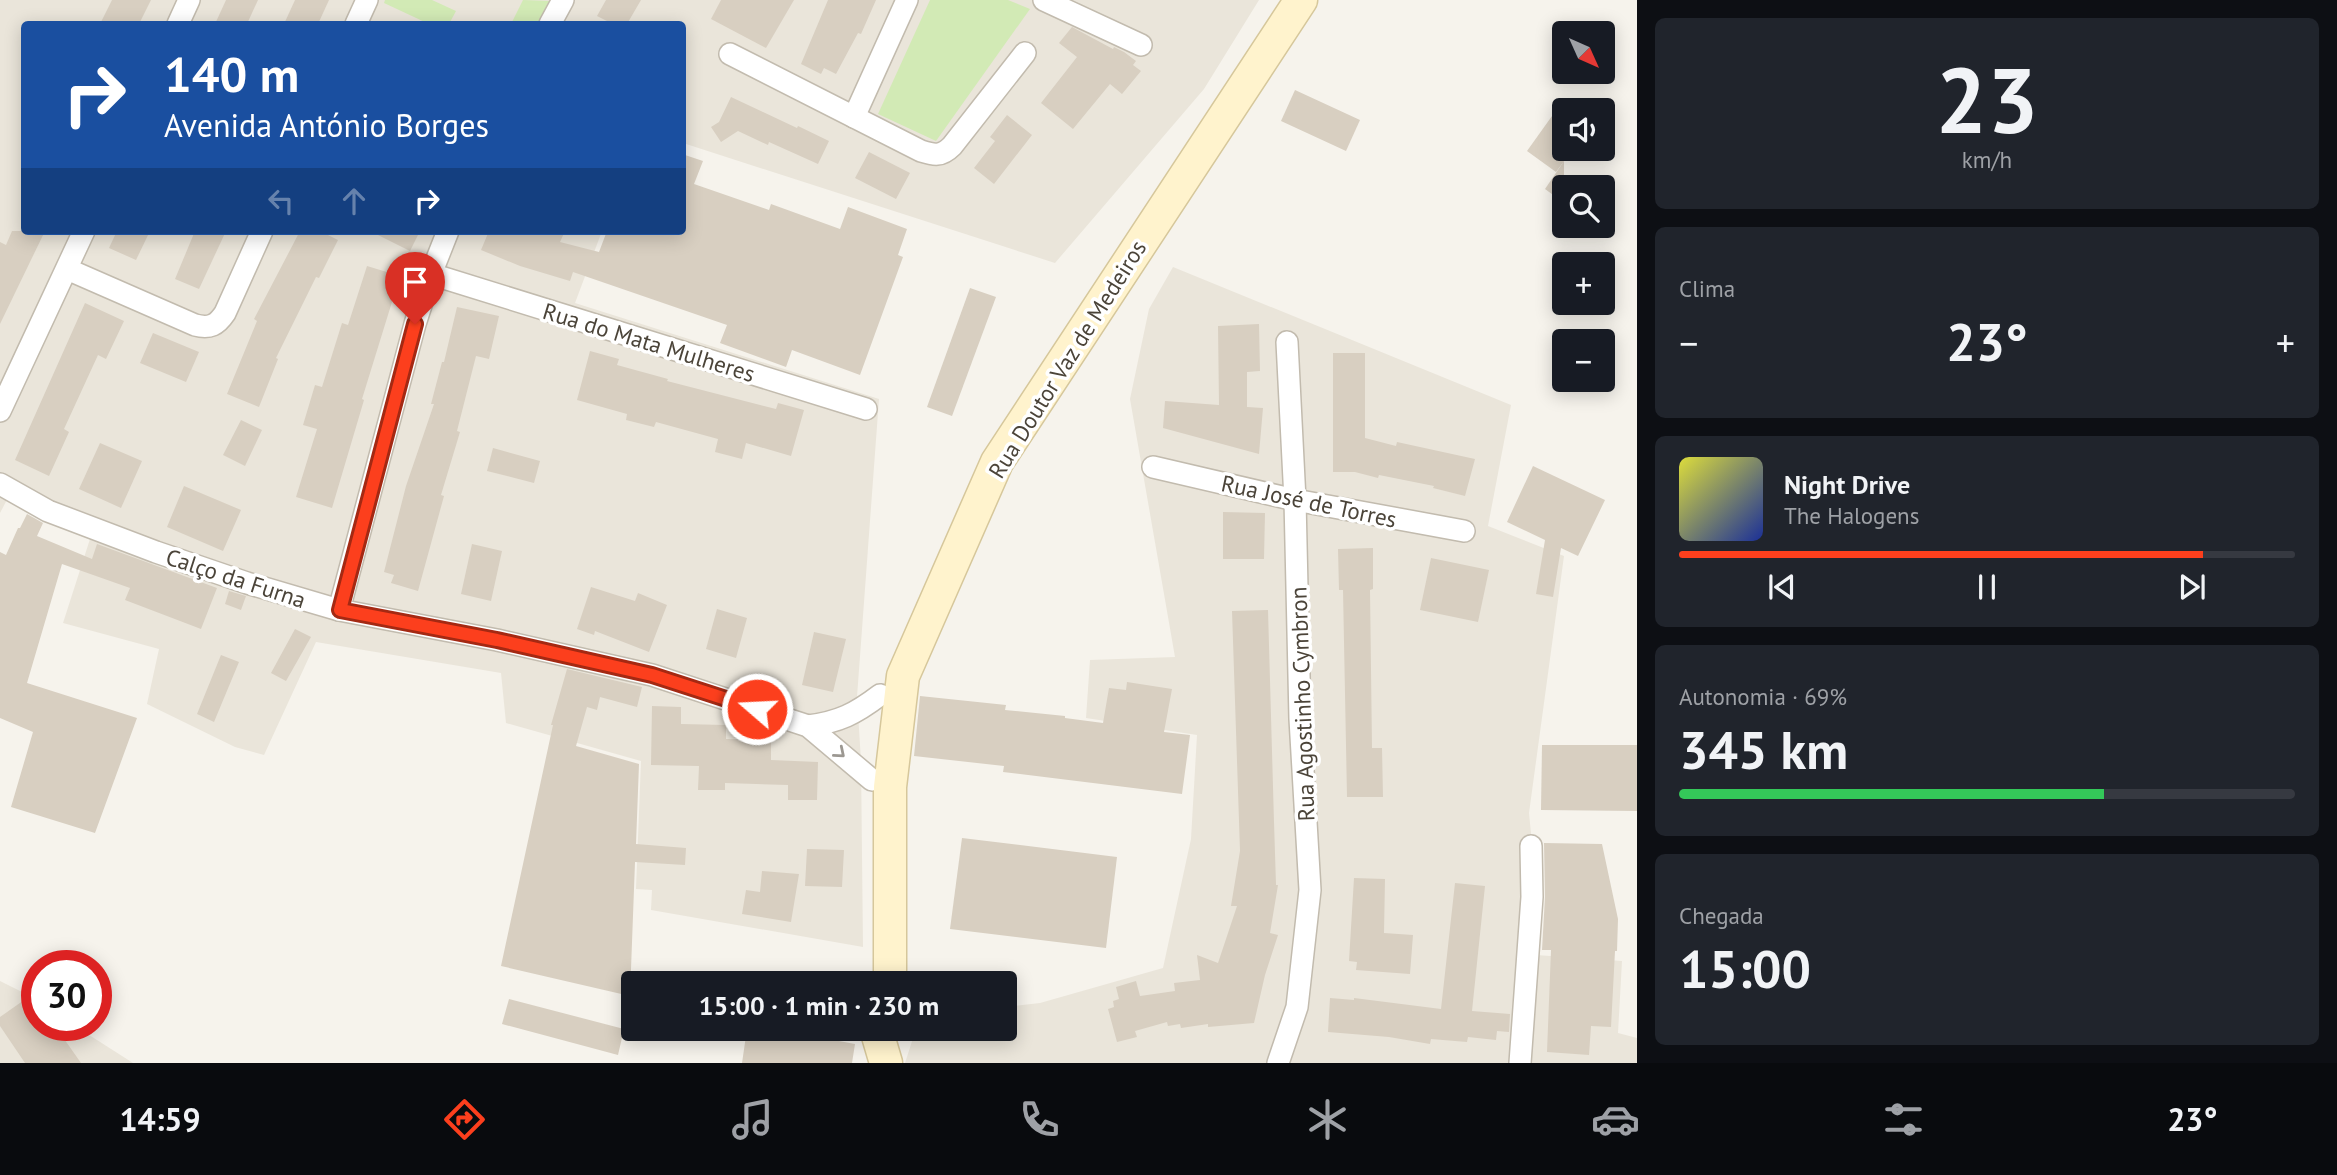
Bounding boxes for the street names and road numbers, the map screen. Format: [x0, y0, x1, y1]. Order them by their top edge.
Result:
street label: Rua Doutor Vaz de Medeiros [982, 234, 1152, 484]
street label: Rua do Mata Mulheres [540, 296, 758, 388]
street label: Rua José de Torres [1219, 468, 1399, 534]
street label: Calço da Furna [162, 542, 310, 614]
street label: Rua Agostinho Cymbron [1283, 586, 1321, 822]

